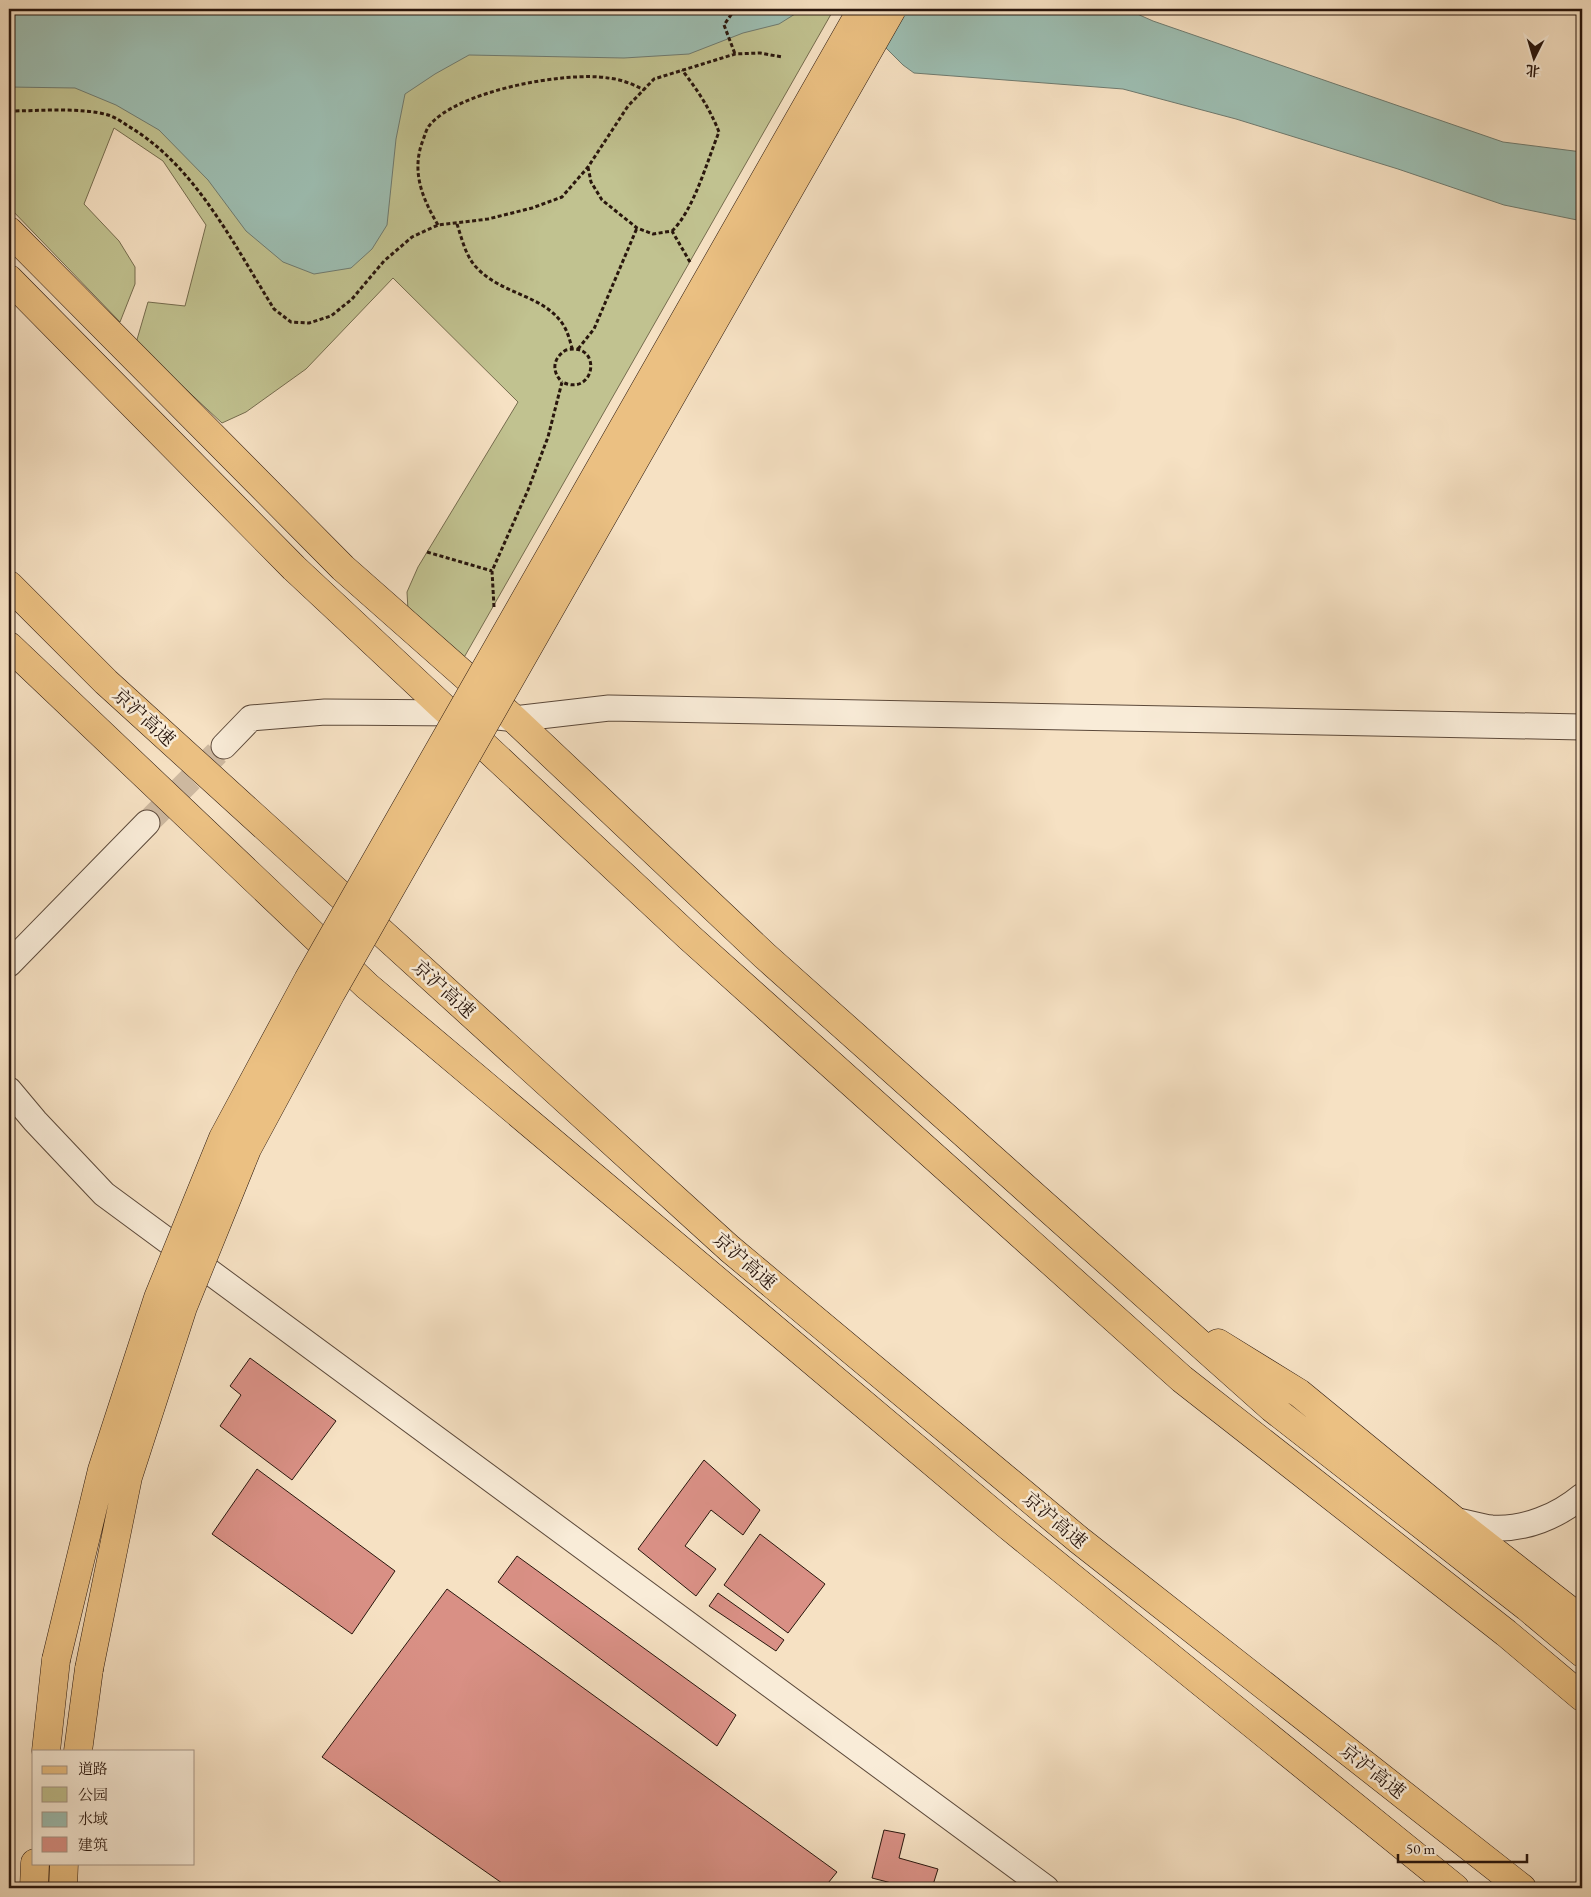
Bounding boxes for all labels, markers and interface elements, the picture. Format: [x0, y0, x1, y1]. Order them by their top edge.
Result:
north arrow [1508, 32, 1558, 82]
text: 北 [1525, 61, 1541, 81]
street label: 京沪高速 [107, 682, 181, 752]
street label: 京沪高速 [407, 954, 481, 1024]
street label: 京沪高速 [708, 1227, 782, 1295]
street label: 京沪高速 [1018, 1486, 1092, 1554]
street label: 京沪高速 [1335, 1738, 1411, 1804]
legend [32, 1750, 195, 1864]
text: 道路 [78, 1759, 108, 1778]
text: 公园 [78, 1785, 108, 1804]
text: 水域 [78, 1809, 108, 1828]
scale bar [1398, 1832, 1527, 1864]
text: 建筑 [78, 1835, 108, 1854]
text: 50 m [1406, 1839, 1435, 1858]

